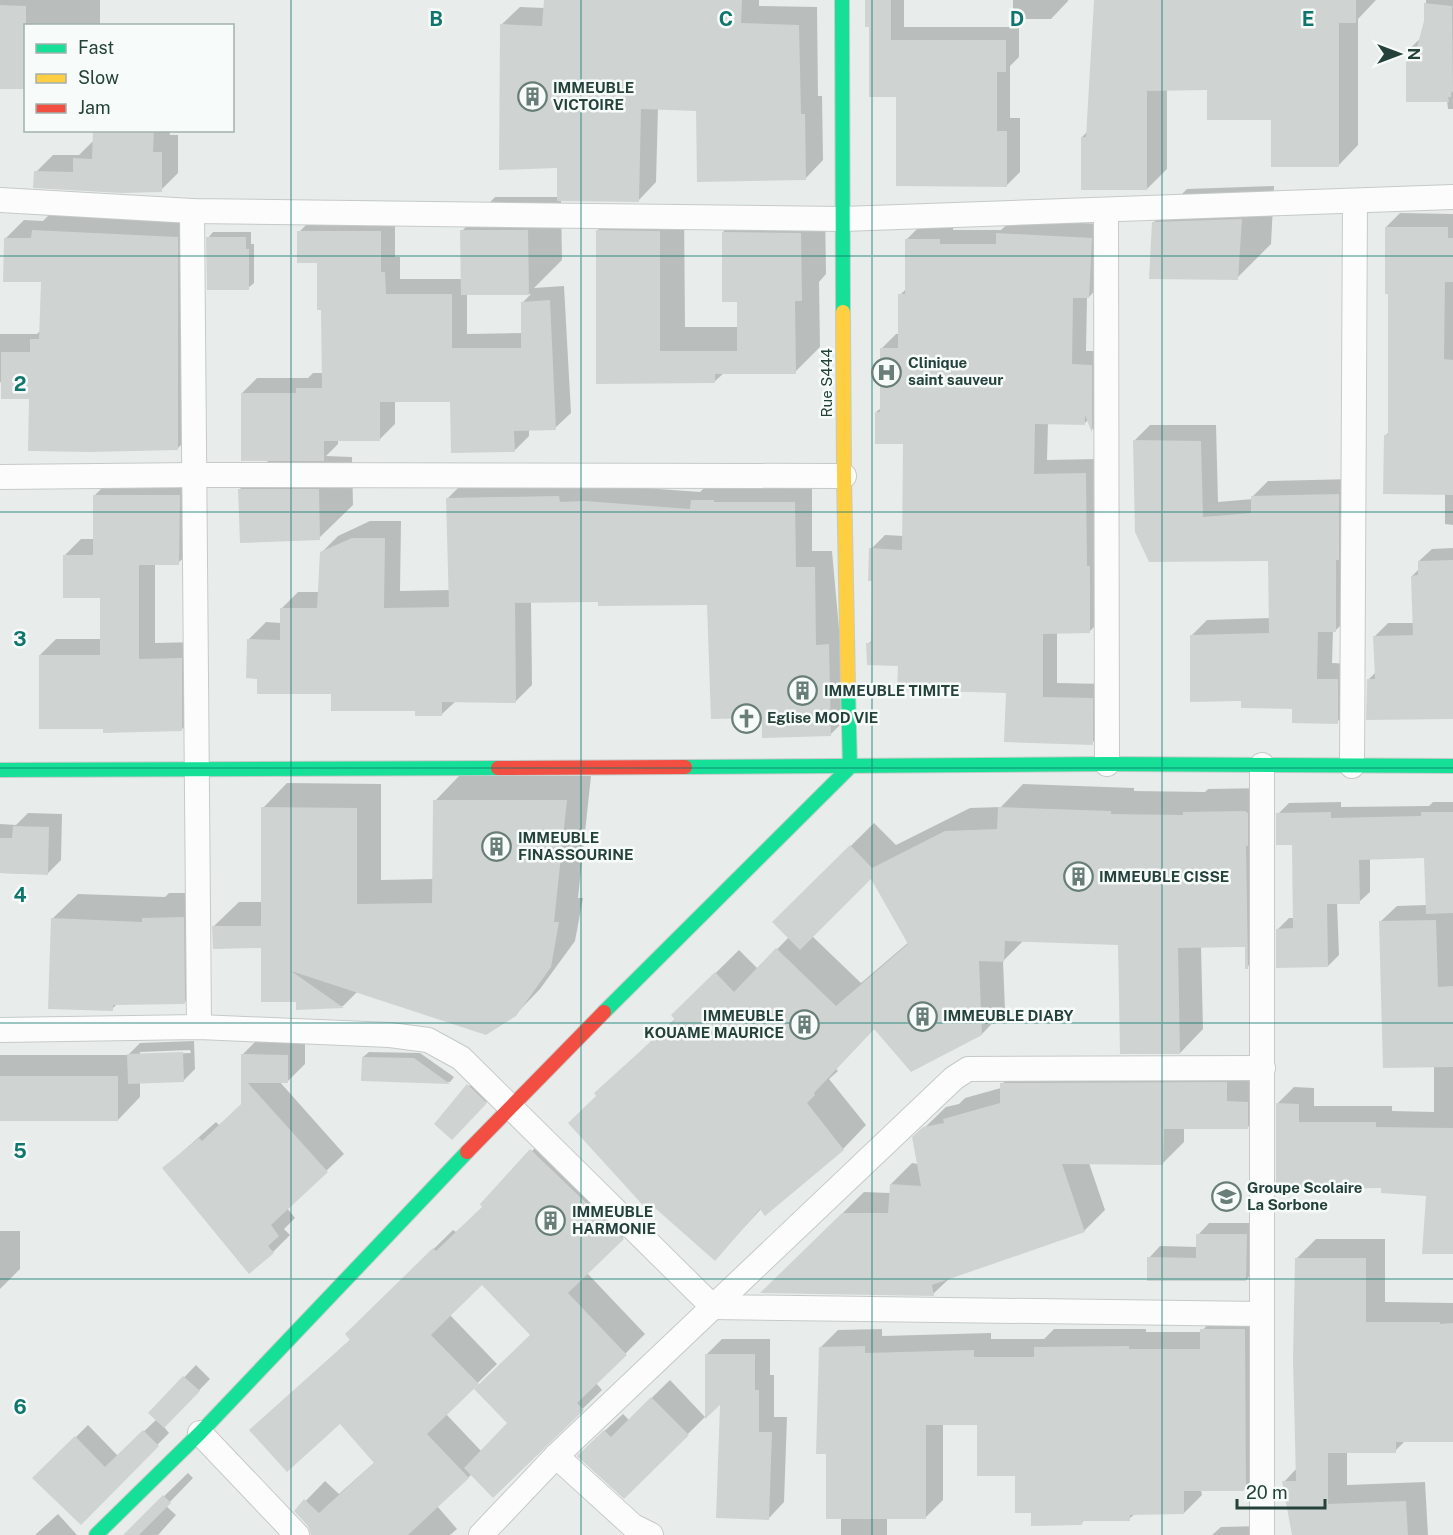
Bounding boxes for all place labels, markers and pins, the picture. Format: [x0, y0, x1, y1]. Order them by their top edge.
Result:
place label: IMMEUBLE VICTOIRE [553, 79, 634, 113]
building icon: IMMEUBLE VICTOIRE [516, 81, 548, 113]
place label: Clinique saint sauveur [908, 354, 1003, 388]
hospital icon: Clinique saint sauveur [871, 356, 903, 388]
building icon: IMMEUBLE TIMITE [787, 675, 819, 707]
place label: IMMEUBLE TIMITE [824, 682, 960, 699]
church icon: Eglise MOD VIE [730, 702, 762, 734]
place label: Eglise MOD VIE [767, 709, 878, 726]
place label: IMMEUBLE FINASSOURINE [518, 829, 633, 863]
building icon: IMMEUBLE FINASSOURINE [481, 831, 513, 863]
building icon: IMMEUBLE CISSE [1062, 861, 1094, 893]
place label: IMMEUBLE CISSE [1099, 868, 1229, 885]
building icon: IMMEUBLE DIABY [906, 1000, 938, 1032]
place label: IMMEUBLE KOUAME MAURICE [644, 1007, 784, 1041]
place label: IMMEUBLE DIABY [943, 1007, 1074, 1024]
building icon: IMMEUBLE KOUAME MAURICE [789, 1009, 821, 1041]
place label: Groupe Scolaire La Sorbone [1247, 1179, 1363, 1213]
school or university icon: Groupe Scolaire La Sorbone [1210, 1181, 1242, 1213]
place label: IMMEUBLE HARMONIE [572, 1203, 656, 1237]
building icon: IMMEUBLE HARMONIE [535, 1205, 567, 1237]

